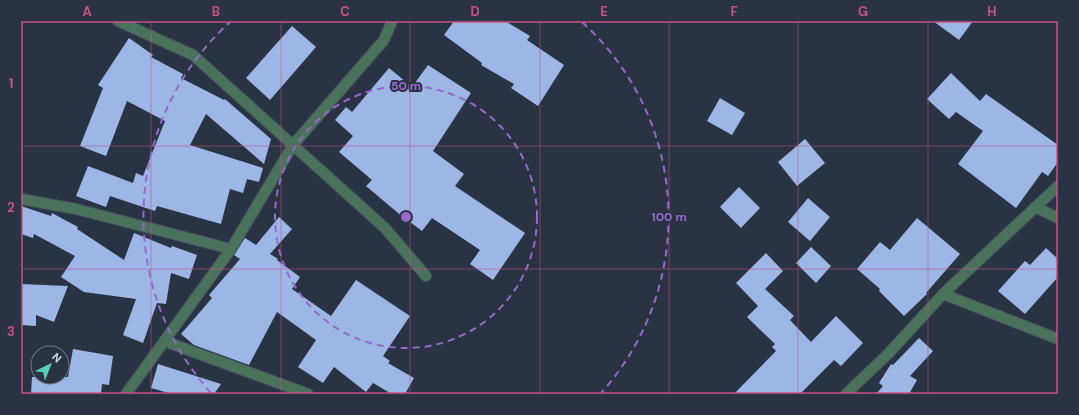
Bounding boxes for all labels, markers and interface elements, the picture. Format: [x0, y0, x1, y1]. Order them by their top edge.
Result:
text: A [82, 3, 92, 20]
text: B [212, 3, 220, 20]
text: C [340, 3, 350, 20]
text: D [470, 3, 480, 20]
text: E [600, 3, 608, 20]
text: F [730, 3, 738, 20]
text: G [858, 3, 868, 20]
text: H [987, 3, 997, 20]
text: 1 [9, 75, 13, 92]
text: 50 m [391, 78, 421, 94]
text: 2 [7, 199, 15, 216]
text: 100 m [651, 209, 687, 225]
centre of rings [399, 210, 413, 224]
text: 3 [7, 323, 15, 340]
north arrow [30, 345, 70, 385]
text: N [49, 350, 65, 366]

